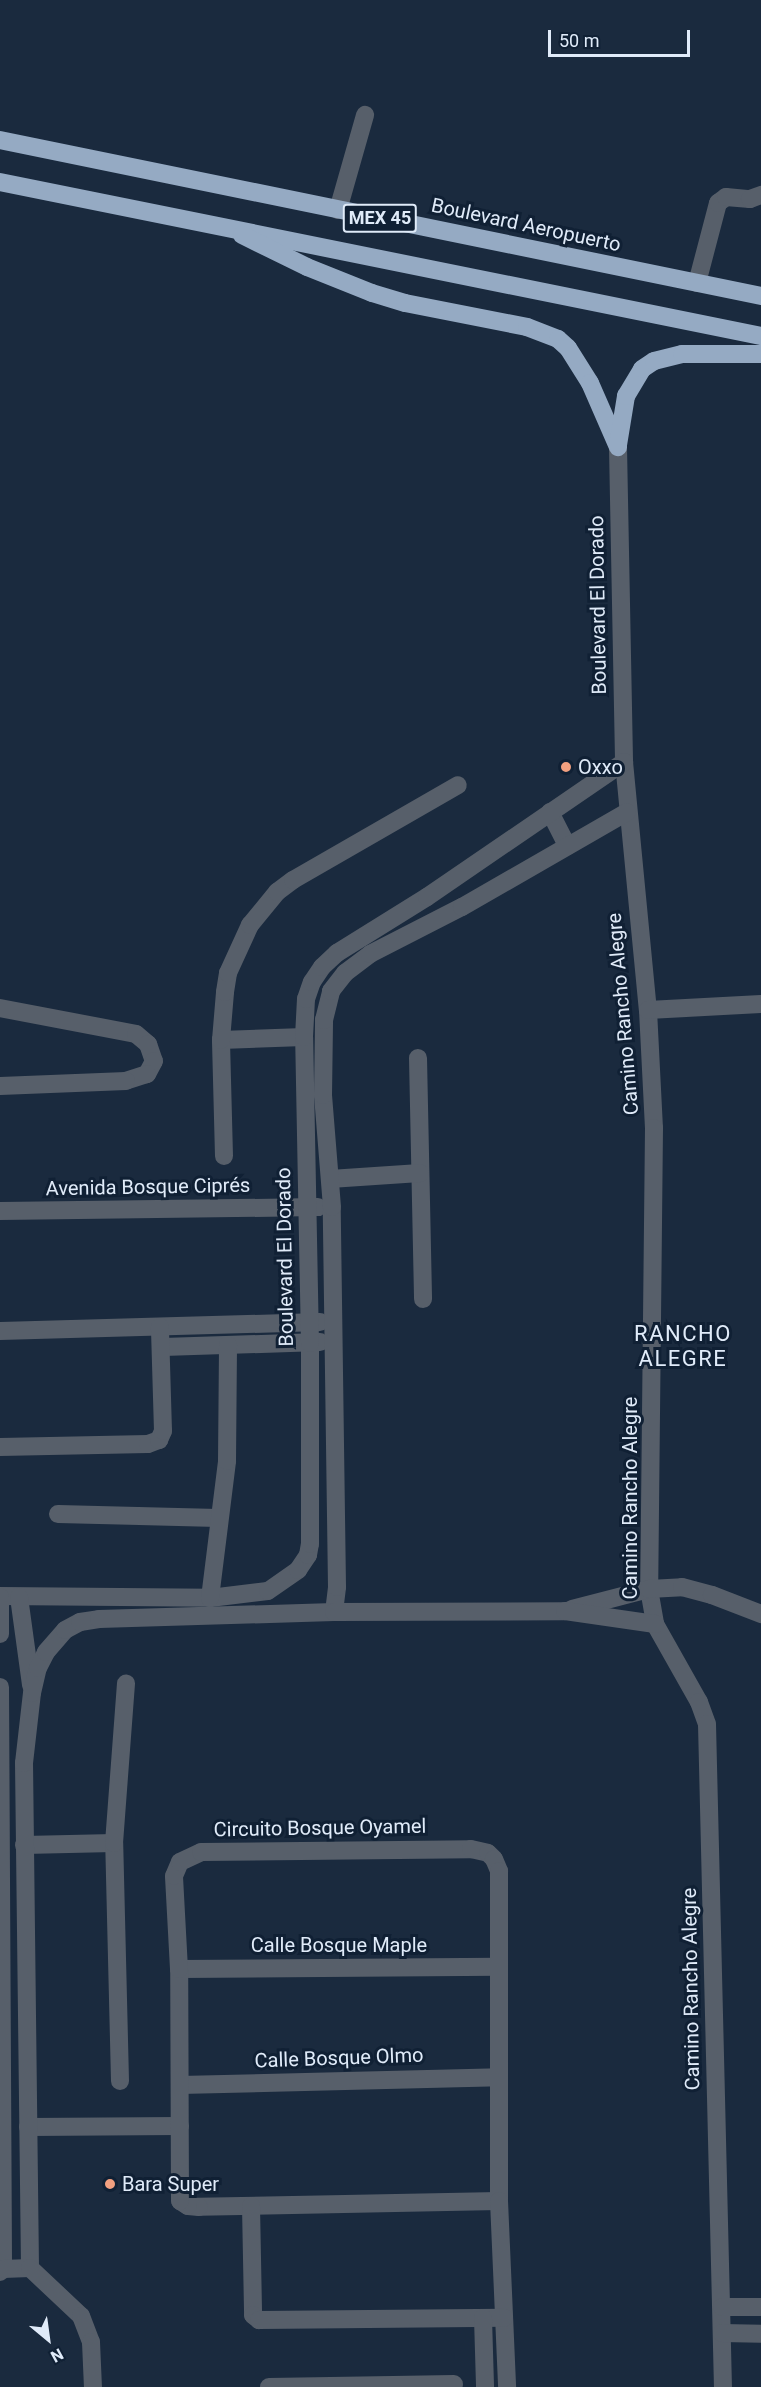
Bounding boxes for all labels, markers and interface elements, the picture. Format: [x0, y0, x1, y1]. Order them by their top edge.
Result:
scale bar [551, 18, 694, 56]
text: 50 m [559, 30, 599, 51]
street label: Boulevard Aeropuerto [429, 193, 623, 257]
road number: MEX 45 [342, 203, 418, 233]
street label: Boulevard El Dorado [584, 515, 612, 695]
place label: Oxxo [578, 755, 623, 779]
marker: Oxxo [559, 760, 573, 774]
street label: Camino Rancho Alegre [602, 912, 644, 1116]
street label: Boulevard El Dorado [271, 1167, 299, 1347]
street label: Avenida Bosque Ciprés [46, 1173, 250, 1201]
district label: RANCHO ALEGRE [634, 1320, 732, 1372]
street label: Camino Rancho Alegre [618, 1397, 642, 1599]
street label: Circuito Bosque Oyamel [213, 1814, 427, 1842]
street label: Camino Rancho Alegre [677, 1887, 705, 2091]
street label: Calle Bosque Maple [251, 1933, 427, 1957]
street label: Calle Bosque Olmo [254, 2043, 424, 2073]
place label: Bara Super [122, 2172, 219, 2196]
marker: Bara Super [103, 2177, 117, 2191]
north arrow [18, 2309, 78, 2369]
text: N [47, 2344, 67, 2366]

